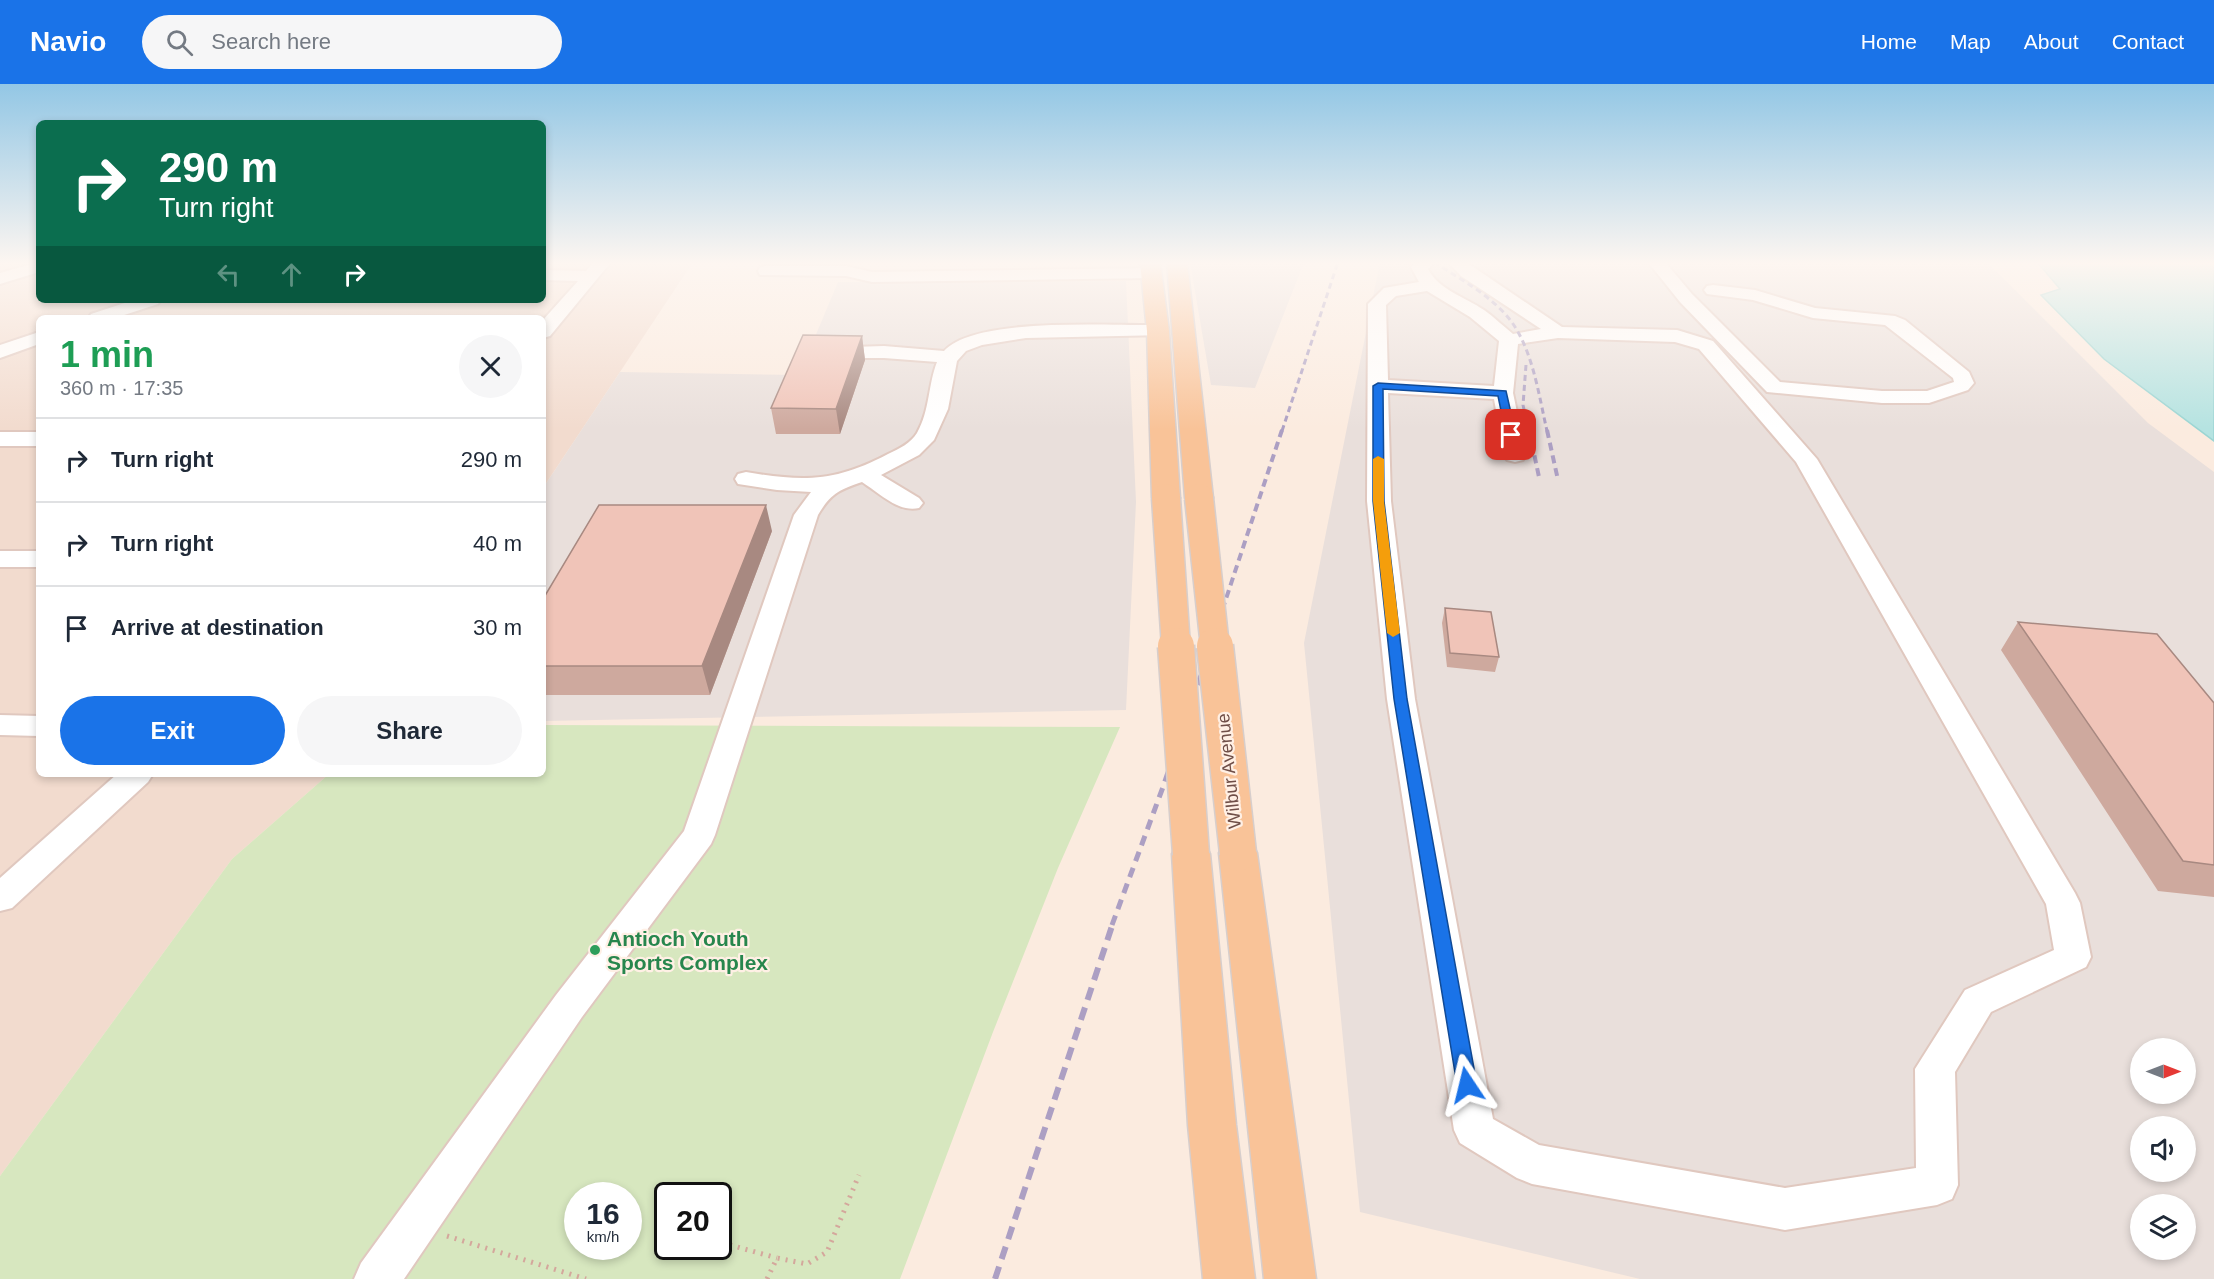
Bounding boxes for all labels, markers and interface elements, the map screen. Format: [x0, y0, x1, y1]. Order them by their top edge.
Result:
search box [142, 15, 562, 69]
text: Navio [30, 26, 106, 57]
icon: search [163, 26, 196, 59]
text: Search here [211, 29, 331, 54]
text: Home [1861, 30, 1917, 53]
text: Map [1950, 30, 1991, 53]
text: About [2024, 30, 2079, 53]
text: Contact [2112, 30, 2184, 53]
icon: right [60, 144, 138, 222]
text: 290 m [159, 144, 278, 191]
text: Turn right [159, 193, 274, 223]
icon: left [212, 258, 245, 291]
icon: ahead [275, 258, 308, 291]
icon: right [338, 258, 371, 291]
text: 1 min [60, 334, 154, 375]
button: close [459, 335, 522, 398]
text: 360 m · 17:35 [60, 377, 183, 399]
pin [1485, 409, 1536, 460]
icon: arrive [1494, 418, 1527, 451]
icon: right [60, 444, 93, 477]
text: Turn right [111, 447, 213, 472]
text: 290 m [461, 447, 522, 472]
icon: right [60, 528, 93, 561]
text: Turn right [111, 531, 213, 556]
text: 40 m [473, 531, 522, 556]
icon: arrive [60, 612, 93, 645]
text: Arrive at destination [111, 615, 324, 640]
text: 30 m [473, 615, 522, 640]
button: Exit [60, 696, 285, 765]
button: Share [297, 696, 522, 765]
street label: Wilbur Avenue [1213, 712, 1245, 830]
place label: Antioch Youth Sports Complex [607, 927, 768, 974]
marker: Antioch Youth Sports Complex [588, 943, 602, 957]
north arrow [2130, 1038, 2196, 1104]
map controls [2130, 1038, 2196, 1260]
position arrow [1435, 1053, 1499, 1117]
button: sound [2130, 1116, 2196, 1182]
speed limit sign: 20 [654, 1182, 732, 1260]
button: layers [2130, 1194, 2196, 1260]
text: 16 [586, 1197, 620, 1230]
text: km/h [587, 1228, 619, 1245]

